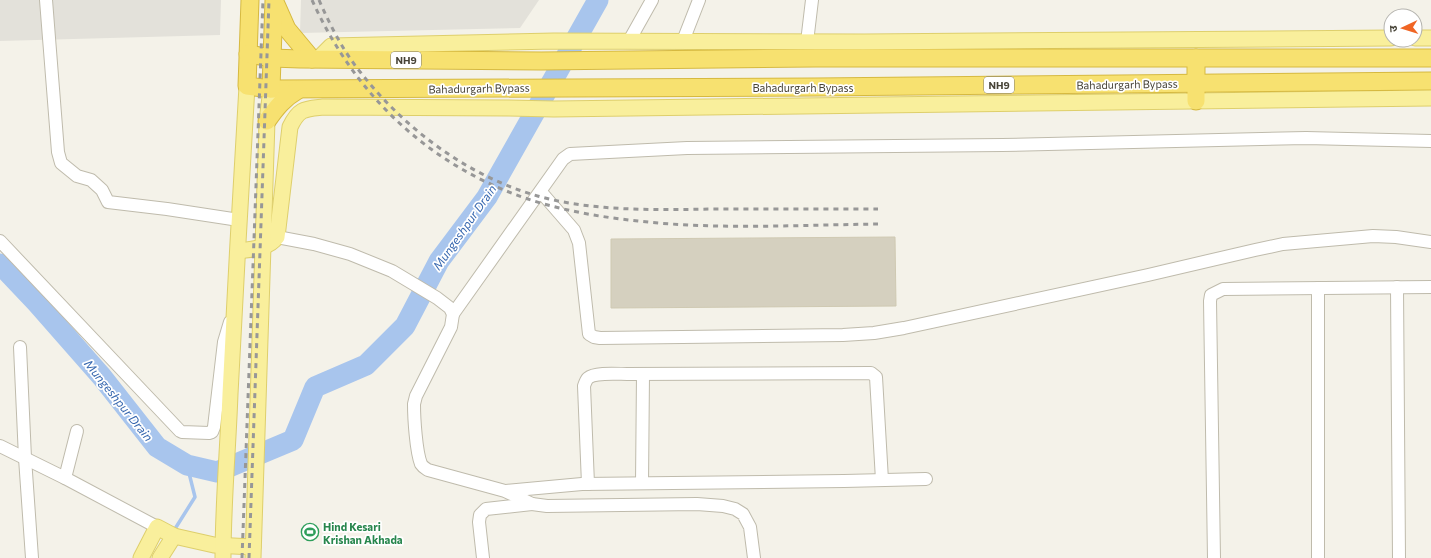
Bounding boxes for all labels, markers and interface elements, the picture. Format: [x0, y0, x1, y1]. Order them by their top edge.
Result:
north arrow [1383, 8, 1423, 48]
text: उ [1386, 25, 1399, 32]
road number: NH9 [391, 52, 421, 68]
road number: NH9 [984, 77, 1014, 93]
street label: Bahadurgarh Bypass [1076, 77, 1178, 91]
street label: Bahadurgarh Bypass [428, 81, 530, 95]
street label: Bahadurgarh Bypass [752, 81, 854, 94]
water label: Mungeshpur Drain [429, 182, 499, 272]
water label: Mungeshpur Drain [82, 356, 156, 444]
place label: Hind Kesari Krishan Akhada [323, 520, 403, 546]
sports icon: Hind Kesari Krishan Akhada [300, 522, 320, 542]

